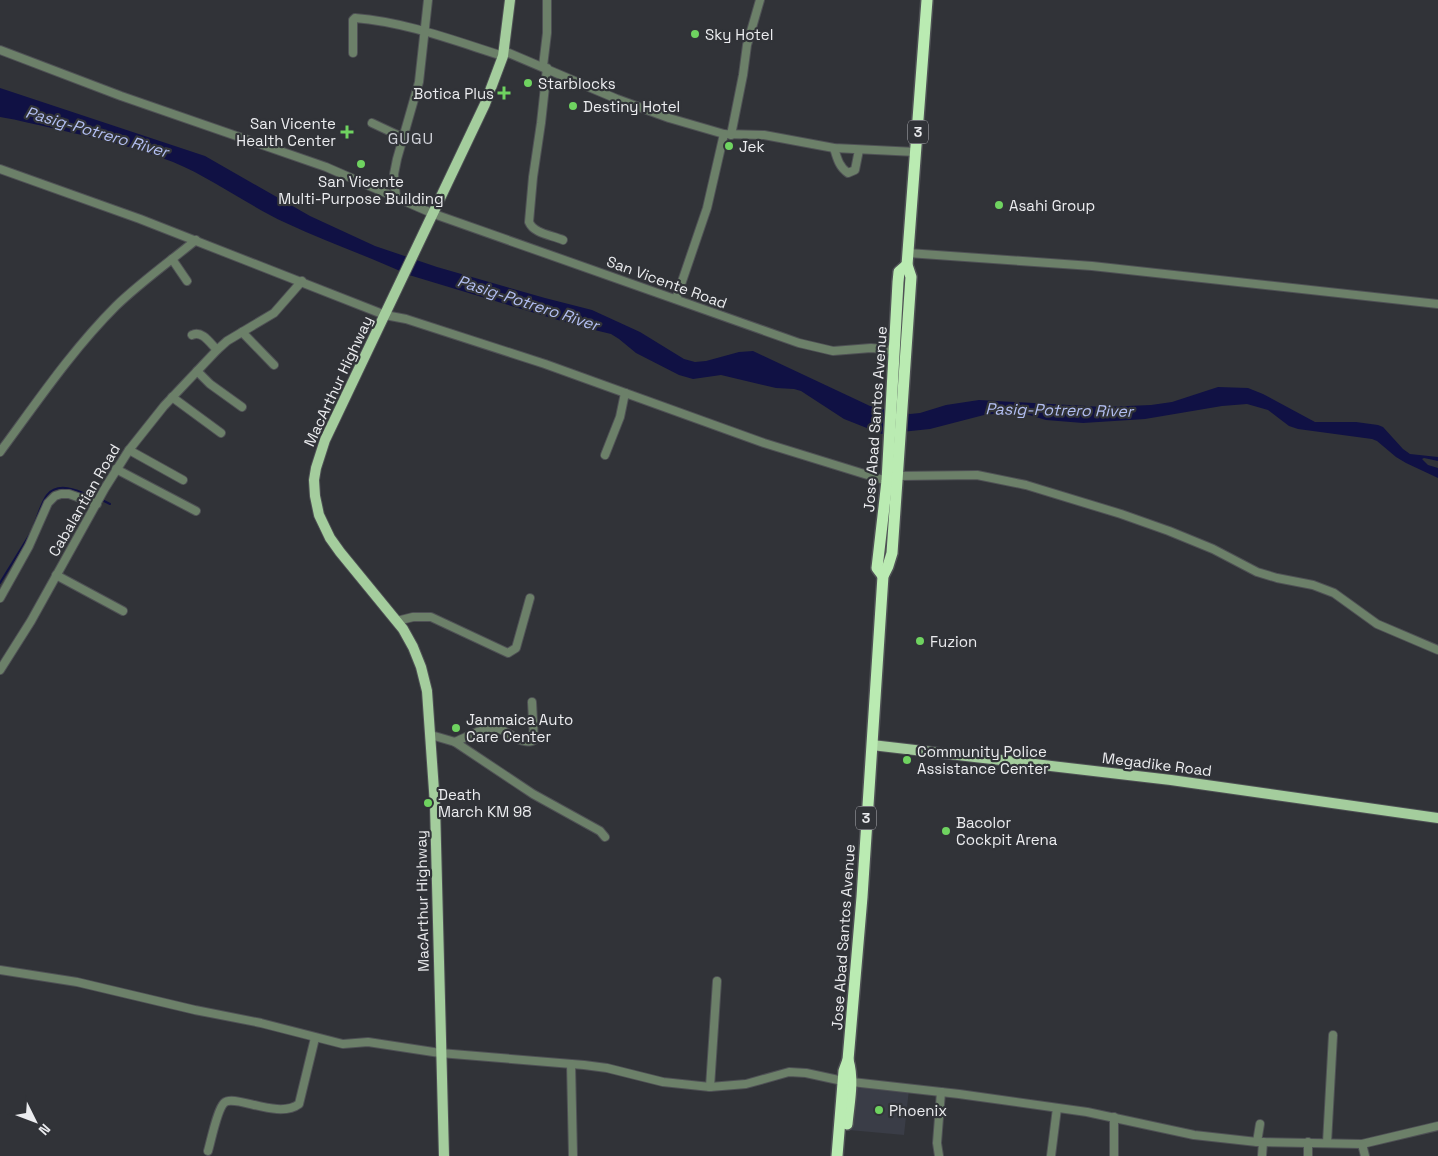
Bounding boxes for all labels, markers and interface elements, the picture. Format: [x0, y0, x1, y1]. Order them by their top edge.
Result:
place label: Sky Hotel [705, 25, 773, 44]
marker: Sky Hotel [689, 28, 701, 40]
place label: Starblocks [538, 74, 616, 93]
marker: Starblocks [522, 77, 534, 89]
place label: Botica Plus [413, 84, 494, 103]
marker: Botica Plus [498, 87, 510, 99]
place label: Destiny Hotel [583, 97, 680, 116]
marker: Destiny Hotel [567, 100, 579, 112]
water label: Pasig-Potrero River [23, 102, 173, 163]
place label: San Vicente Health Center [236, 114, 336, 150]
road number: 3 [908, 120, 928, 144]
marker: San Vicente Health Center [340, 125, 354, 139]
district label: GUGU [388, 128, 434, 149]
place label: Jek [739, 137, 764, 156]
marker: Jek [723, 140, 735, 152]
marker: San Vicente Multi-Purpose Building [355, 158, 367, 170]
place label: San Vicente Multi-Purpose Building [278, 172, 444, 208]
place label: Asahi Group [1009, 196, 1095, 215]
marker: Asahi Group [993, 199, 1005, 211]
street label: San Vicente Road [604, 251, 730, 313]
water label: Pasig-Potrero River [455, 270, 603, 336]
street label: MacArthur Highway [299, 313, 377, 449]
street label: Jose Abad Santos Avenue [859, 325, 891, 513]
water label: Pasig-Potrero River [985, 398, 1135, 422]
street label: Cabalantian Road [44, 440, 124, 560]
place label: Fuzion [930, 632, 977, 651]
marker: Fuzion [914, 635, 926, 647]
place label: Janmaica Auto Care Center [466, 710, 573, 746]
marker: Janmaica Auto Care Center [450, 722, 462, 734]
place label: Community Police Assistance Center [917, 742, 1049, 778]
street label: Megadike Road [1101, 748, 1213, 780]
marker: Community Police Assistance Center [901, 754, 913, 766]
place label: Death March KM 98 [438, 785, 532, 821]
marker: Death March KM 98 [422, 797, 434, 809]
road number: 3 [856, 806, 876, 830]
place label: Bacolor Cockpit Arena [956, 813, 1058, 849]
marker: Bacolor Cockpit Arena [940, 825, 952, 837]
street label: MacArthur Highway [411, 830, 433, 972]
street label: Jose Abad Santos Avenue [827, 843, 859, 1031]
north arrow [10, 1096, 60, 1146]
place label: Phoenix [889, 1101, 947, 1120]
marker: Phoenix [873, 1104, 885, 1116]
text: N [35, 1120, 54, 1139]

